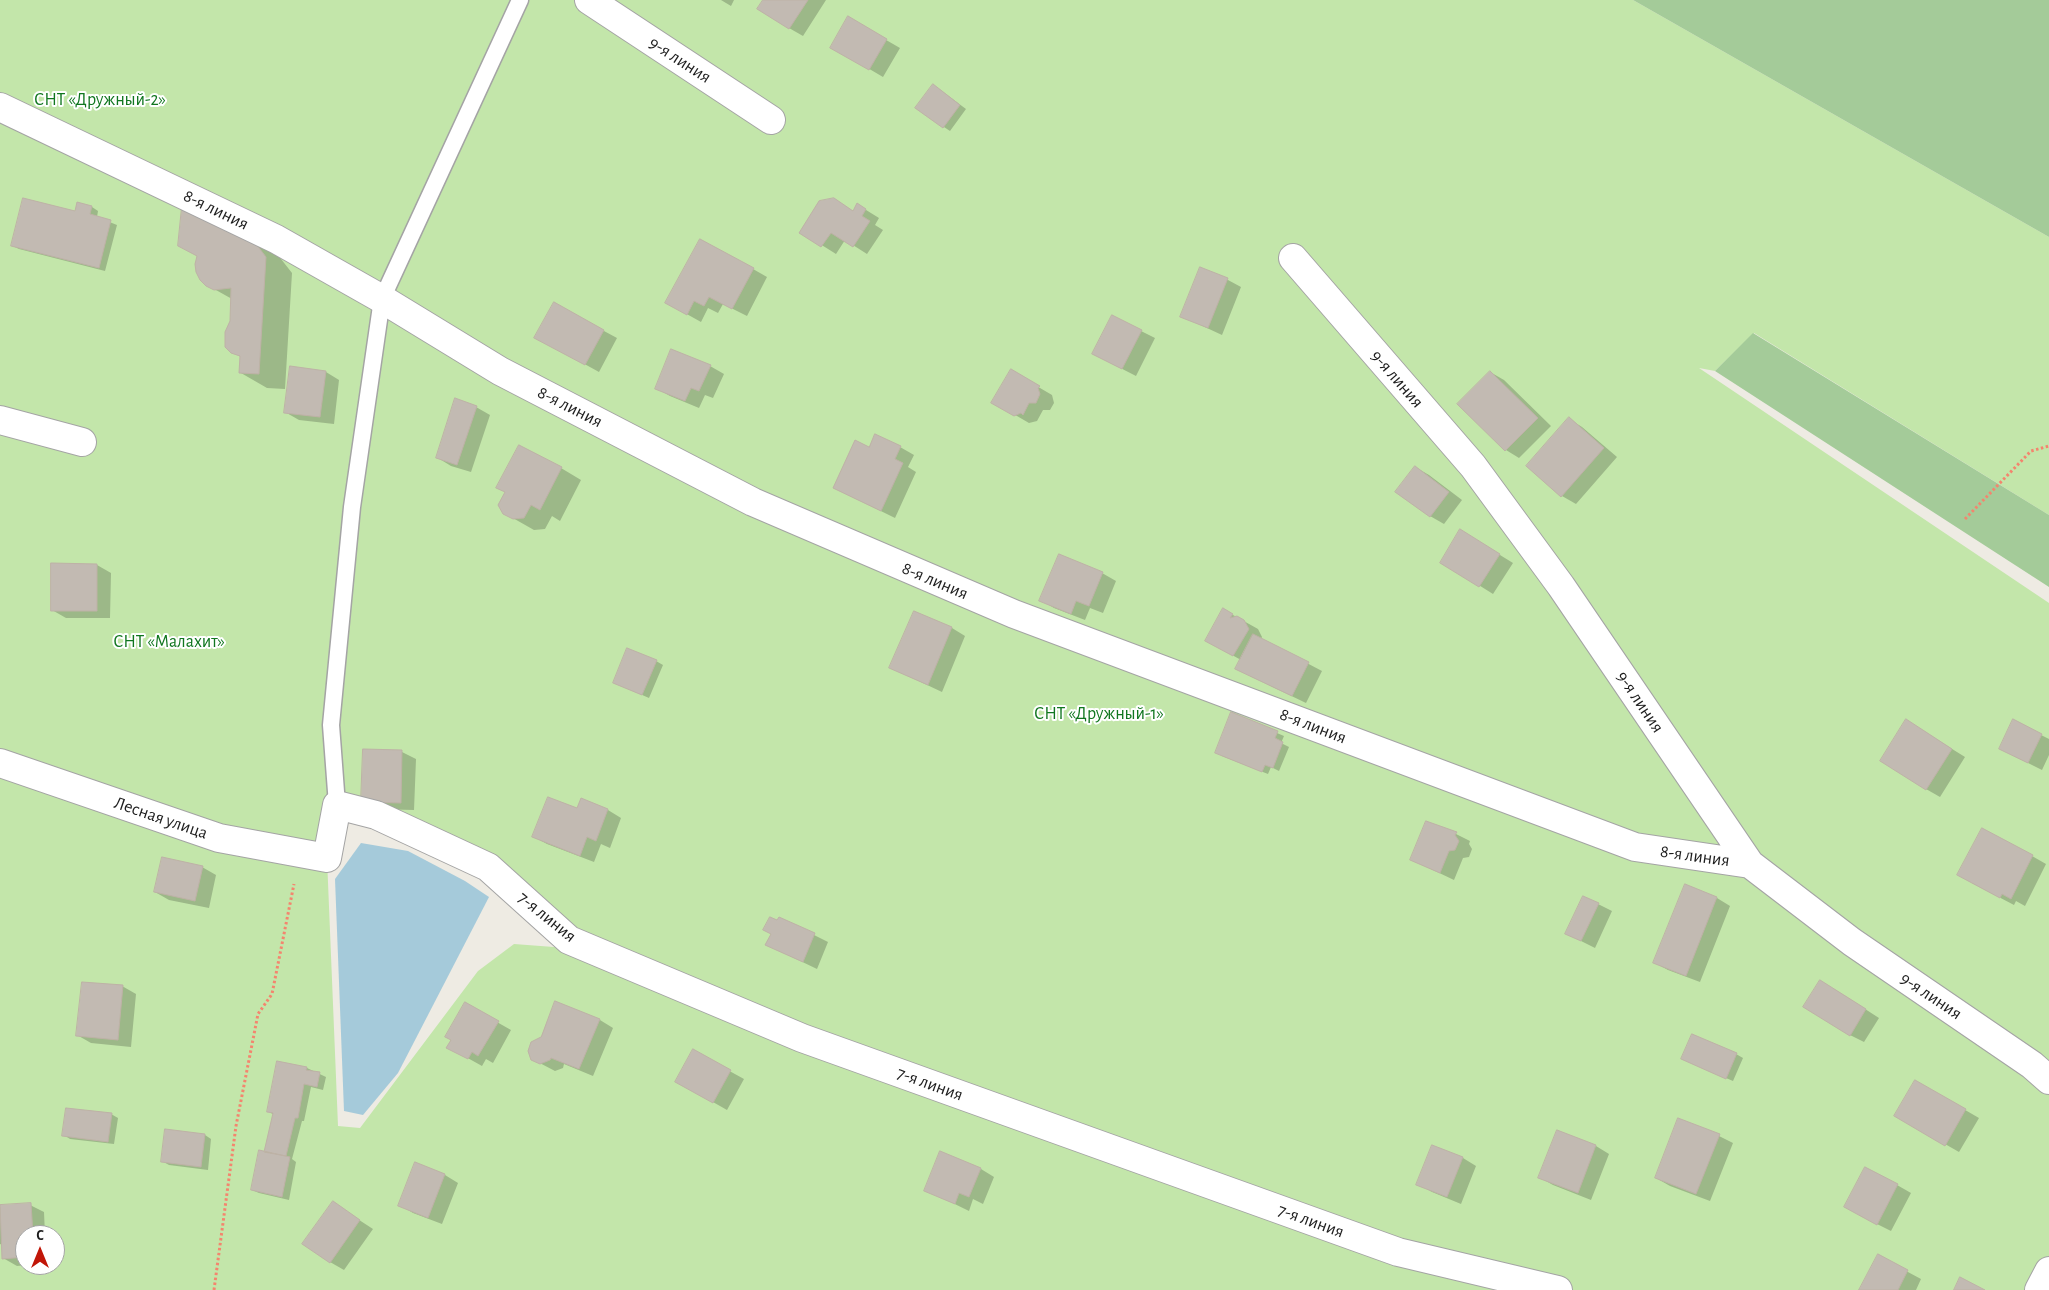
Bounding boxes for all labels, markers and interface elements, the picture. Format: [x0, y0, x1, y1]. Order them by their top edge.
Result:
street label: 9-я линия [645, 32, 715, 88]
park label: СНТ «Дружный-2» [34, 89, 166, 111]
street label: 8-я линия [180, 185, 252, 235]
street label: 9-я линия [1366, 346, 1428, 412]
street label: 8-я линия [534, 381, 606, 433]
street label: 8-я линия [899, 557, 971, 605]
park label: СНТ «Малахит» [113, 631, 225, 653]
street label: 9-я линия [1611, 667, 1669, 737]
park label: СНТ «Дружный-1» [1034, 703, 1164, 725]
street label: 8-я линия [1276, 703, 1350, 749]
street label: Лесная улица [111, 792, 211, 844]
street label: 8-я линия [1659, 840, 1731, 872]
street label: 7-я линия [513, 887, 581, 947]
street label: 9-я линия [1896, 967, 1966, 1025]
street label: 7-я линия [894, 1062, 966, 1106]
street label: 7-я линия [1275, 1199, 1347, 1243]
north arrow [15, 1225, 65, 1275]
text: С [36, 1229, 44, 1243]

